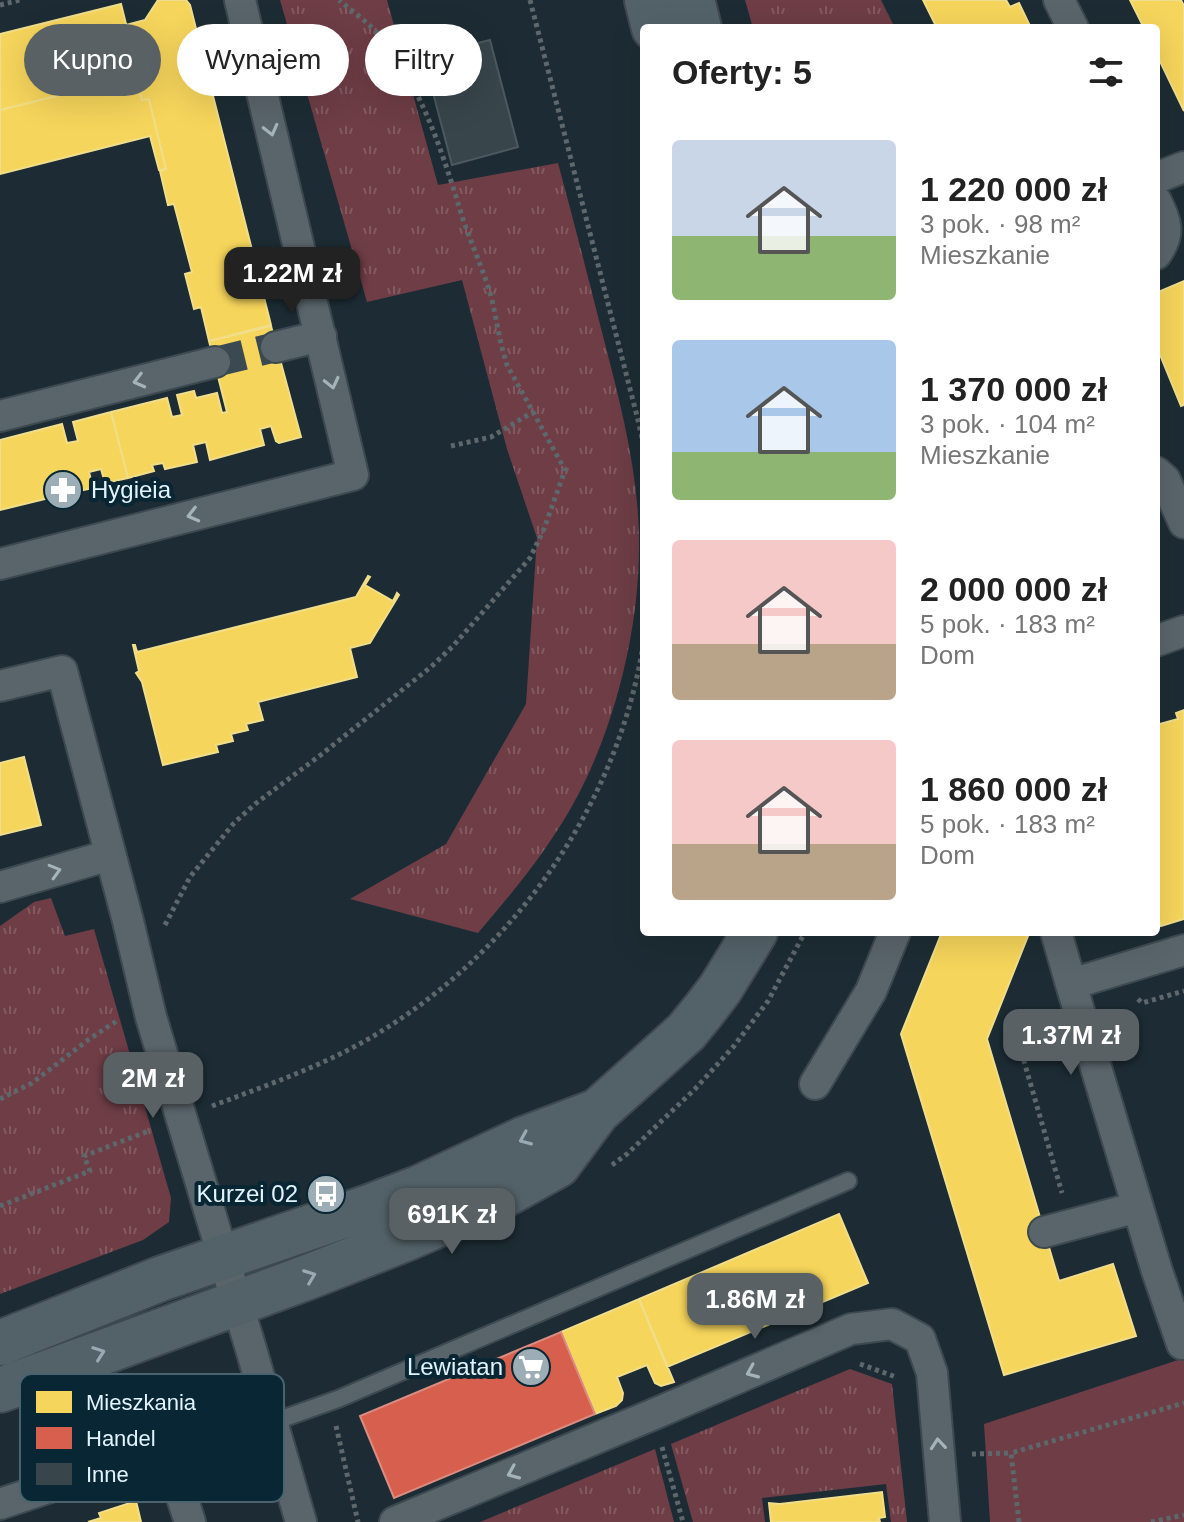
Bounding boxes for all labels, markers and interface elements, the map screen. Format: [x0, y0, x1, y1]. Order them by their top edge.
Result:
chip: Kupno [24, 24, 161, 96]
chip: Wynajem [177, 24, 349, 96]
chip: Filtry [365, 24, 482, 96]
icon: filters [1084, 50, 1128, 94]
text: Oferty: 5 [672, 53, 812, 91]
one-way arrow [262, 123, 279, 137]
text: 1 220 000 zł [920, 170, 1107, 208]
icon: home [736, 172, 832, 268]
text: 3 pok. · 98 m² [920, 209, 1080, 239]
text: Mieszkanie [920, 240, 1050, 270]
pin: 1.22M zł [209, 247, 375, 315]
text: 1.22M zł [242, 258, 342, 288]
text: 1 370 000 zł [920, 370, 1107, 408]
one-way arrow [133, 372, 147, 389]
icon: home [736, 372, 832, 468]
one-way arrow [323, 376, 340, 389]
text: 3 pok. · 104 m² [920, 409, 1095, 439]
text: Mieszkanie [920, 440, 1050, 470]
pharmacy icon: Hygieia [42, 469, 84, 511]
place label: Hygieia [91, 476, 172, 503]
one-way arrow [186, 506, 200, 523]
text: 2 000 000 zł [920, 570, 1107, 608]
icon: home [736, 572, 832, 668]
text: 5 pok. · 183 m² [920, 609, 1095, 639]
text: Dom [920, 640, 975, 670]
text: 1 860 000 zł [920, 770, 1107, 808]
icon: home [736, 772, 832, 868]
text: 5 pok. · 183 m² [920, 809, 1095, 839]
text: Dom [920, 840, 975, 870]
one-way arrow [48, 864, 61, 880]
pin: 1.37M zł [988, 1009, 1154, 1077]
text: 1.37M zł [1021, 1020, 1121, 1050]
pin: 2M zł [97, 1052, 209, 1120]
text: 2M zł [121, 1063, 185, 1093]
one-way arrow [519, 1130, 533, 1146]
bus stop icon: Kurzei 02 [305, 1173, 347, 1215]
place label: Kurzei 02 [197, 1180, 298, 1207]
pin: 691K zł [378, 1188, 526, 1256]
text: 691K zł [407, 1199, 497, 1229]
one-way arrow [302, 1269, 316, 1286]
pin: 1.86M zł [672, 1273, 838, 1341]
text: 1.86M zł [705, 1284, 805, 1314]
one-way arrow [91, 1346, 105, 1363]
supermarket icon: Lewiatan [510, 1346, 552, 1388]
place label: Lewiatan [407, 1353, 503, 1380]
one-way arrow [746, 1362, 760, 1378]
legend [20, 1374, 284, 1502]
text: Mieszkania [86, 1390, 197, 1415]
text: Handel [86, 1426, 156, 1451]
one-way arrow [930, 1437, 947, 1450]
text: Inne [86, 1462, 129, 1487]
one-way arrow [507, 1463, 521, 1480]

